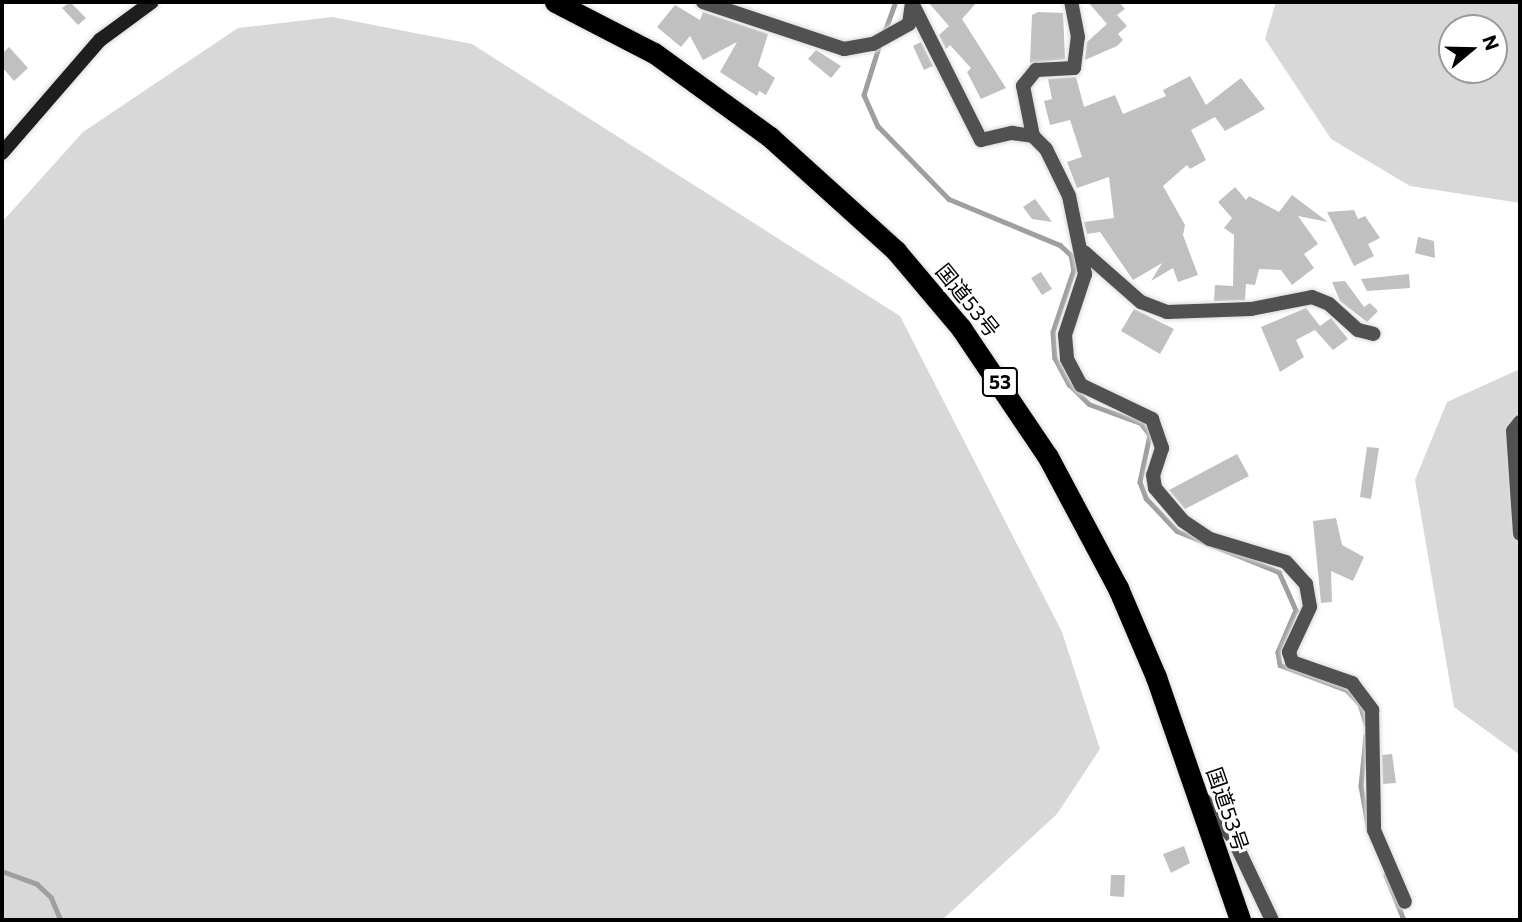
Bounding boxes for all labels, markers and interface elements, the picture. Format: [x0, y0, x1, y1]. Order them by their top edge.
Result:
north arrow [1438, 14, 1508, 84]
text: N [1478, 32, 1505, 53]
street label: 国道53号 [931, 258, 1005, 342]
road number: 53 [981, 366, 1019, 398]
street label: 国道53号 [1202, 764, 1254, 854]

